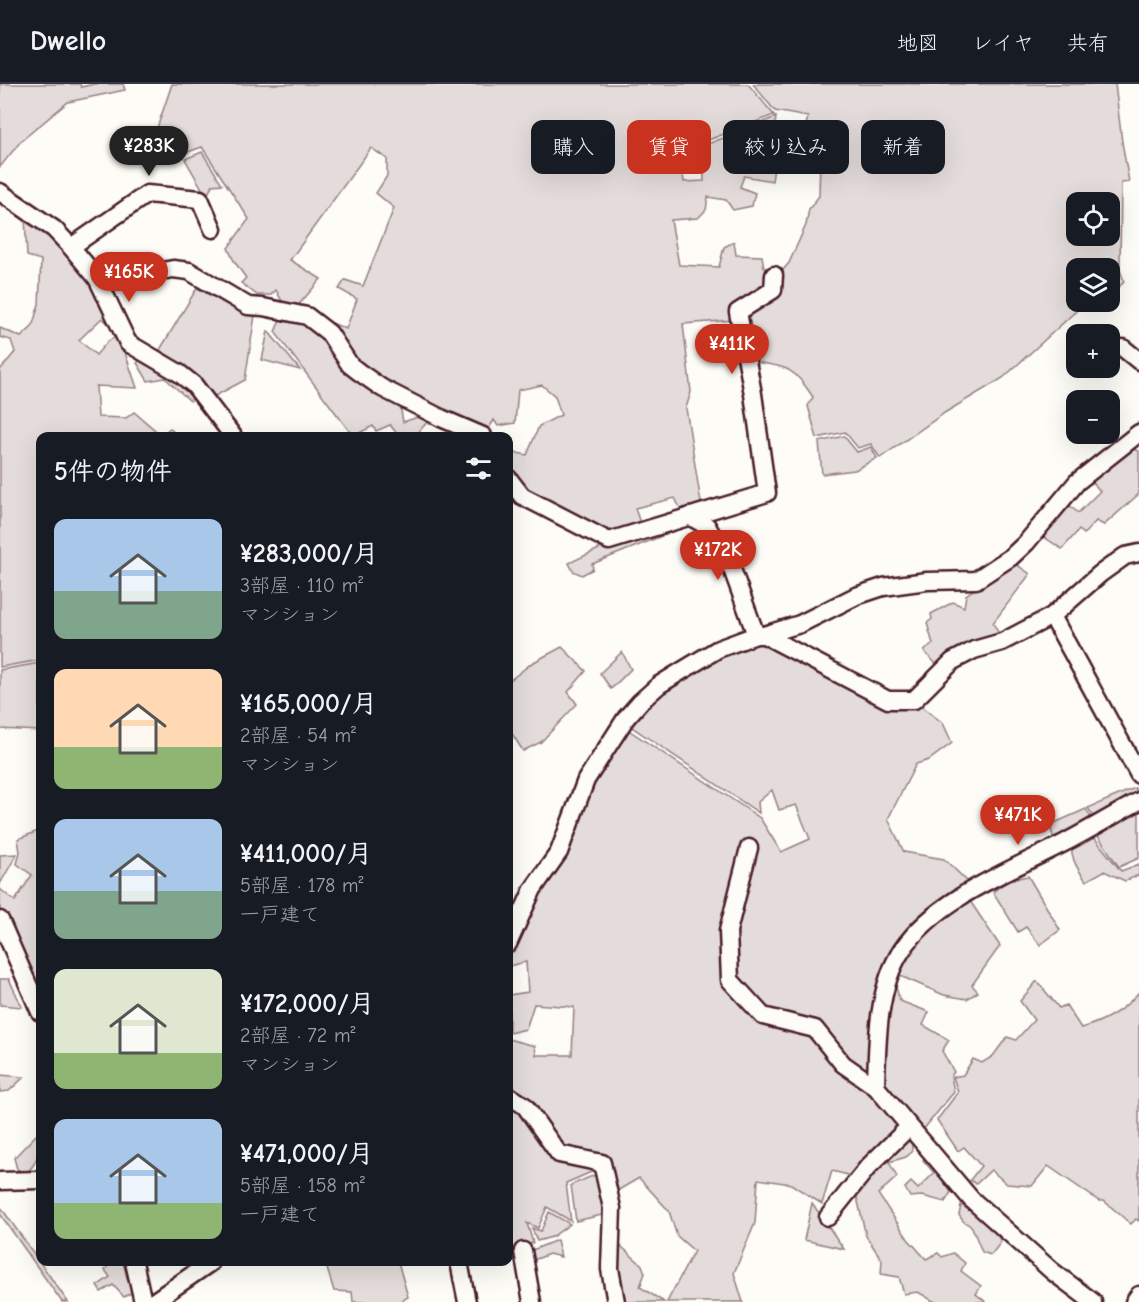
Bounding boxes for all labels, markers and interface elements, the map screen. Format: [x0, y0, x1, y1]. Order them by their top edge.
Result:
text: Dwello [30, 25, 106, 57]
text: 地図 [897, 31, 939, 55]
text: レイヤ [972, 31, 1034, 55]
text: 共有 [1067, 31, 1109, 55]
chip: 購入 [531, 120, 615, 174]
chip: 賃貸 [627, 120, 711, 174]
chip: 絞り込み [723, 120, 849, 174]
chip: 新着 [861, 120, 945, 174]
pin: ¥283K [107, 126, 191, 177]
text: ¥283K [123, 134, 175, 157]
map controls [1066, 192, 1120, 444]
button: locate [1066, 192, 1120, 246]
pin: ¥165K [87, 252, 171, 303]
button: layers [1066, 258, 1120, 312]
text: ¥165K [104, 260, 154, 283]
pin: ¥411K [690, 324, 774, 375]
button: + [1066, 324, 1120, 378]
text: ¥411K [709, 332, 755, 355]
button: − [1066, 390, 1120, 444]
icon: filters [462, 452, 495, 485]
text: 5件の物件 [54, 457, 172, 487]
pin: ¥172K [676, 530, 760, 581]
text: ¥172K [694, 538, 742, 561]
text: ¥283,000/月 [240, 539, 379, 569]
icon: home [102, 543, 174, 615]
text: 3部屋 · 110 m² [240, 574, 363, 597]
text: マンション [240, 603, 339, 626]
text: ¥165,000/月 [240, 689, 377, 719]
icon: home [102, 693, 174, 765]
text: 2部屋 · 54 m² [240, 724, 356, 747]
text: マンション [240, 753, 339, 776]
pin: ¥471K [976, 795, 1060, 846]
text: ¥471K [994, 803, 1042, 826]
text: ¥411,000/月 [240, 839, 372, 869]
icon: home [102, 843, 174, 915]
text: 5部屋 · 178 m² [240, 874, 364, 897]
text: 一戸建て [240, 903, 320, 926]
text: ¥172,000/月 [240, 989, 375, 1019]
icon: home [102, 993, 174, 1065]
text: 2部屋 · 72 m² [240, 1024, 355, 1047]
text: マンション [240, 1053, 339, 1076]
text: ¥471,000/月 [240, 1139, 374, 1169]
icon: home [102, 1143, 174, 1215]
text: 5部屋 · 158 m² [240, 1174, 365, 1197]
text: 一戸建て [240, 1203, 320, 1226]

